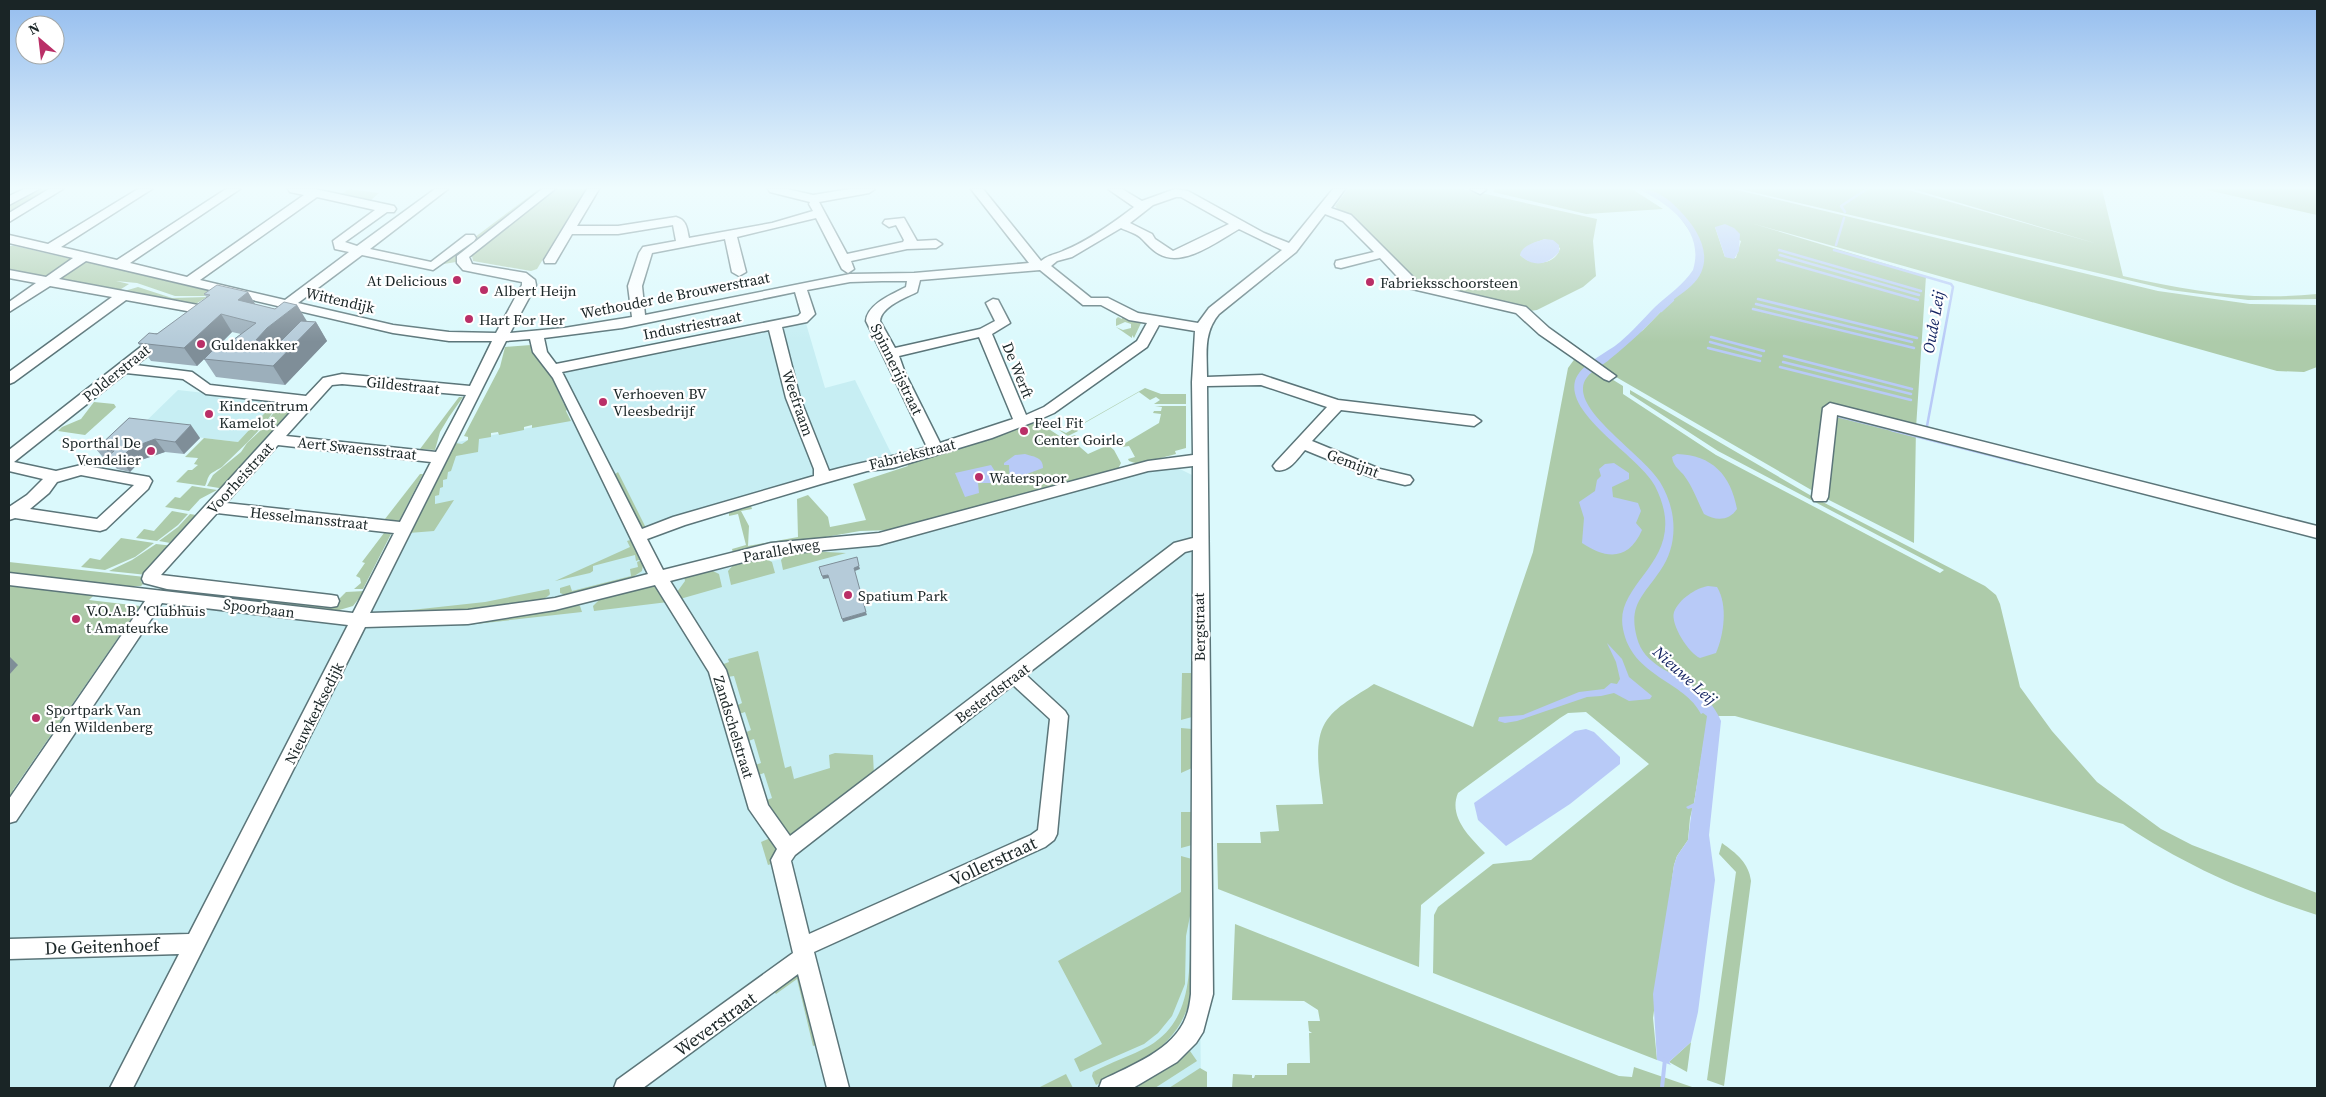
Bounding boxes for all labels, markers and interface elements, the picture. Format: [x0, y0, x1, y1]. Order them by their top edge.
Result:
north arrow [15, 15, 65, 65]
text: N [25, 17, 43, 40]
street label: Wethouder de Brouwerstraat [579, 266, 771, 324]
place label: At Delicious [367, 270, 447, 291]
place label: Fabrieksschoorsteen [1380, 272, 1518, 293]
marker: At Delicious [451, 274, 463, 286]
marker: Fabrieksschoorsteen [1364, 276, 1376, 288]
place label: Albert Heijn [494, 280, 577, 301]
street label: Wittendijk [303, 282, 378, 318]
marker: Albert Heijn [478, 284, 490, 296]
water label: Oude Leij [1917, 288, 1949, 355]
street label: Industriestraat [641, 305, 743, 345]
place label: Hart For Her [479, 309, 565, 330]
marker: Hart For Her [463, 313, 475, 325]
street label: Spinnerijstraat [866, 320, 928, 418]
place label: Guldenakker [211, 334, 298, 355]
marker: Guldenakker [195, 338, 207, 350]
street label: Polderstraat [78, 339, 154, 407]
street label: De Werft [997, 339, 1039, 401]
street label: Weefraam [777, 367, 819, 439]
street label: Gildestraat [366, 371, 441, 399]
place label: Verhoeven BV Vleesbedrijf [613, 383, 707, 421]
place label: Kindcentrum Kamelot [219, 395, 309, 433]
marker: Verhoeven BV Vleesbedrijf [597, 396, 609, 408]
marker: Kindcentrum Kamelot [203, 408, 215, 420]
place label: Feel Fit Center Goirle [1034, 412, 1124, 450]
marker: Feel Fit Center Goirle [1018, 425, 1030, 437]
street label: Aert Swaensstraat [296, 431, 418, 465]
place label: Sporthal De Vendelier [62, 432, 142, 470]
street label: Fabriekstraat [867, 433, 958, 475]
street label: Voorheistraat [202, 437, 278, 519]
street label: Gemijnt [1324, 444, 1382, 483]
marker: Sporthal De Vendelier [145, 445, 157, 457]
place label: Waterspoor [989, 467, 1067, 488]
marker: Waterspoor [973, 471, 985, 483]
street label: Hesselmansstraat [249, 501, 369, 535]
street label: Parallelweg [741, 533, 821, 567]
place label: Spatium Park [858, 585, 949, 606]
marker: Spatium Park [842, 589, 854, 601]
street label: Bergstraat [1188, 592, 1210, 662]
street label: Spoorbaan [222, 593, 296, 623]
place label: V.O.A.B. 'Clubhuis t Amateurke [86, 600, 206, 638]
marker: V.O.A.B. 'Clubhuis t Amateurke [70, 613, 82, 625]
water label: Nieuwe Leij [1648, 640, 1722, 710]
street label: Nieuwkerksedijk [279, 658, 349, 768]
street label: Besterdstraat [950, 658, 1034, 728]
street label: Zandschelstraat [708, 673, 760, 781]
place label: Sportpark Van den Wildenberg [46, 699, 153, 737]
marker: Sportpark Van den Wildenberg [30, 712, 42, 724]
street label: Vollerstraat [946, 830, 1041, 892]
street label: De Geitenhoef [44, 931, 162, 960]
street label: Weverstraat [669, 986, 761, 1062]

